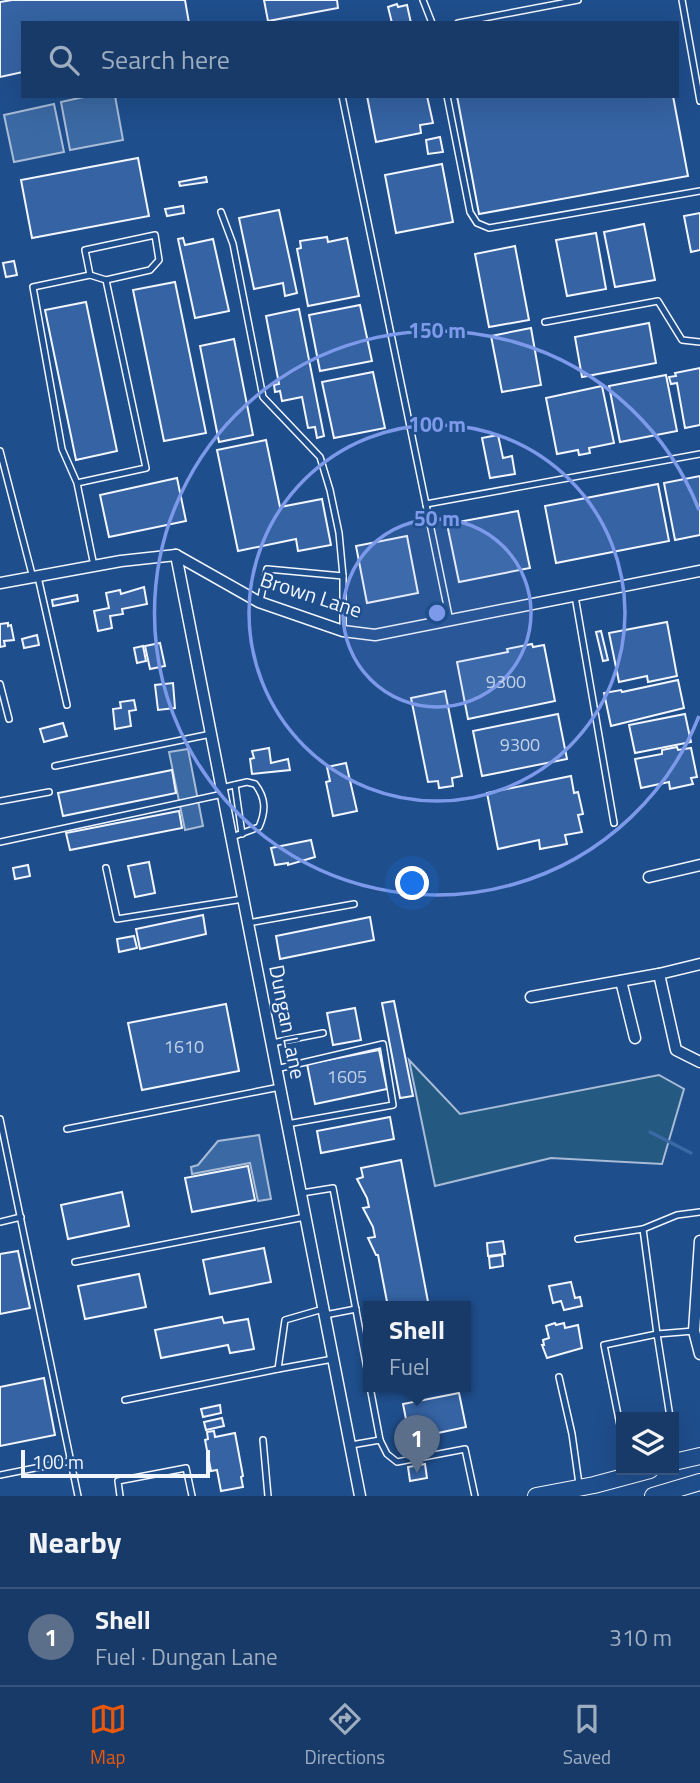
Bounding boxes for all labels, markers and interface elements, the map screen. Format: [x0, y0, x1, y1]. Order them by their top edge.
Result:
search box [21, 21, 679, 98]
text: Search here [101, 40, 230, 79]
icon: search [45, 41, 83, 79]
text: 150 m [408, 314, 466, 346]
text: 100 m [408, 408, 466, 440]
text: 50 m [414, 502, 460, 534]
street label: Brown Lane [256, 563, 366, 626]
centre of rings [425, 601, 449, 625]
house number: 9300 [486, 668, 526, 695]
house number: 9300 [500, 731, 540, 758]
your location [395, 866, 429, 900]
street label: Dungan Lane [261, 962, 315, 1082]
house number: 1610 [164, 1033, 204, 1060]
house number: 1605 [327, 1063, 367, 1090]
popup [363, 1301, 471, 1392]
text: Shell [389, 1310, 445, 1349]
text: Fuel [389, 1349, 430, 1384]
map controls [616, 1412, 679, 1475]
button: layers [616, 1412, 679, 1475]
pin: 1 [394, 1415, 440, 1473]
scale bar [21, 1447, 210, 1479]
text: 100 m [32, 1447, 84, 1476]
text: Nearby [28, 1519, 121, 1565]
text: Shell [95, 1600, 151, 1639]
text: 1 [45, 1620, 57, 1655]
text: 310 m [609, 1620, 672, 1655]
text: Fuel · Dungan Lane [95, 1639, 278, 1674]
tab: Map [89, 1700, 127, 1771]
tab: Directions [305, 1700, 385, 1771]
tab: Saved [563, 1700, 611, 1771]

